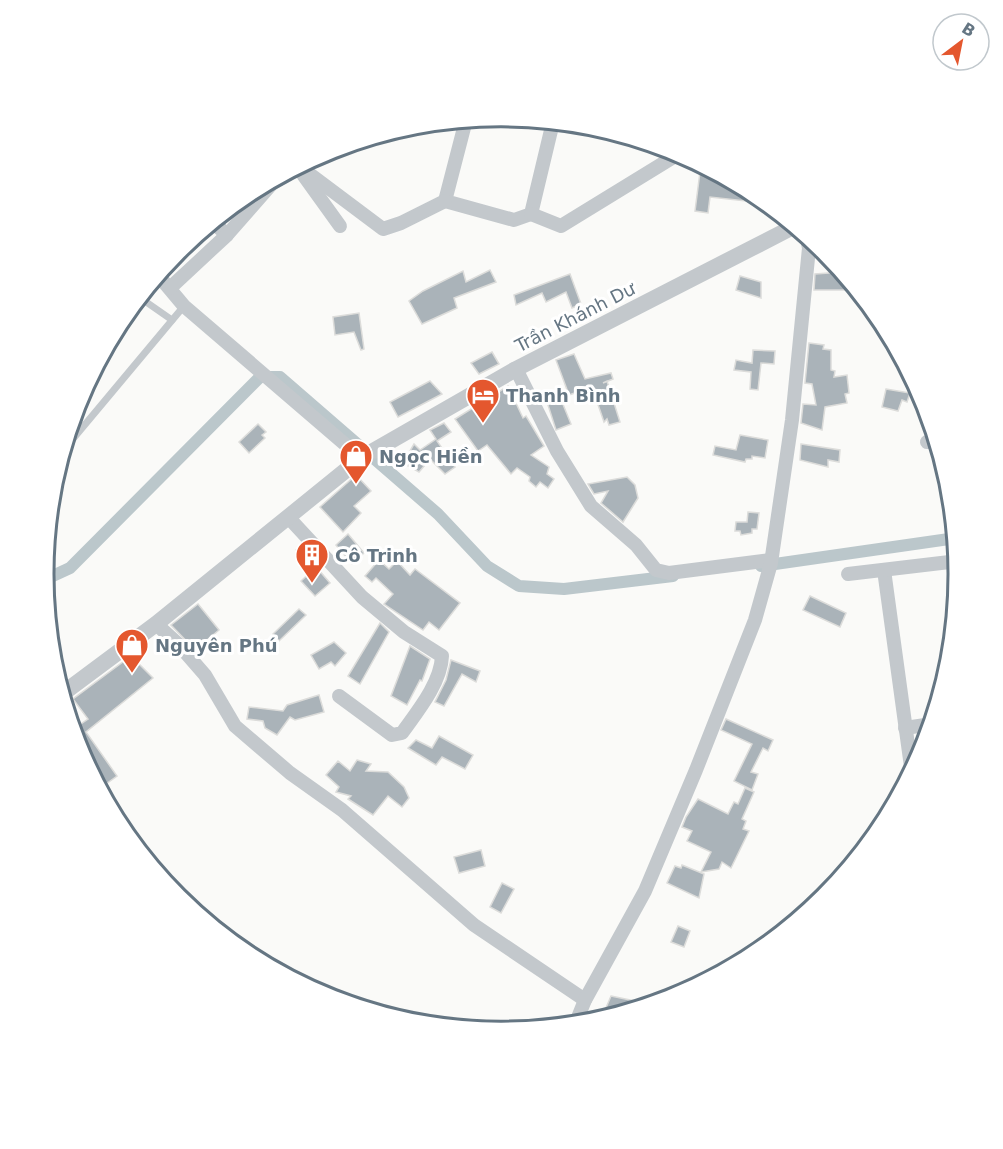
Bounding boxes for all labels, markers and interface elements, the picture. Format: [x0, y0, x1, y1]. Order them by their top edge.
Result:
north arrow [931, 12, 991, 72]
text: B [958, 18, 979, 41]
street label: Trần Khánh Dư [511, 277, 640, 357]
hotel icon: Thanh Bình [465, 377, 501, 424]
place label: Thanh Bình [506, 385, 621, 406]
shop icon: Ngọc Hiền [338, 438, 374, 485]
place label: Ngọc Hiền [379, 446, 483, 467]
building icon: Cô Trinh [294, 537, 330, 584]
place label: Cô Trinh [335, 545, 418, 566]
shop icon: Nguyên Phú [114, 627, 150, 674]
place label: Nguyên Phú [155, 635, 278, 656]

